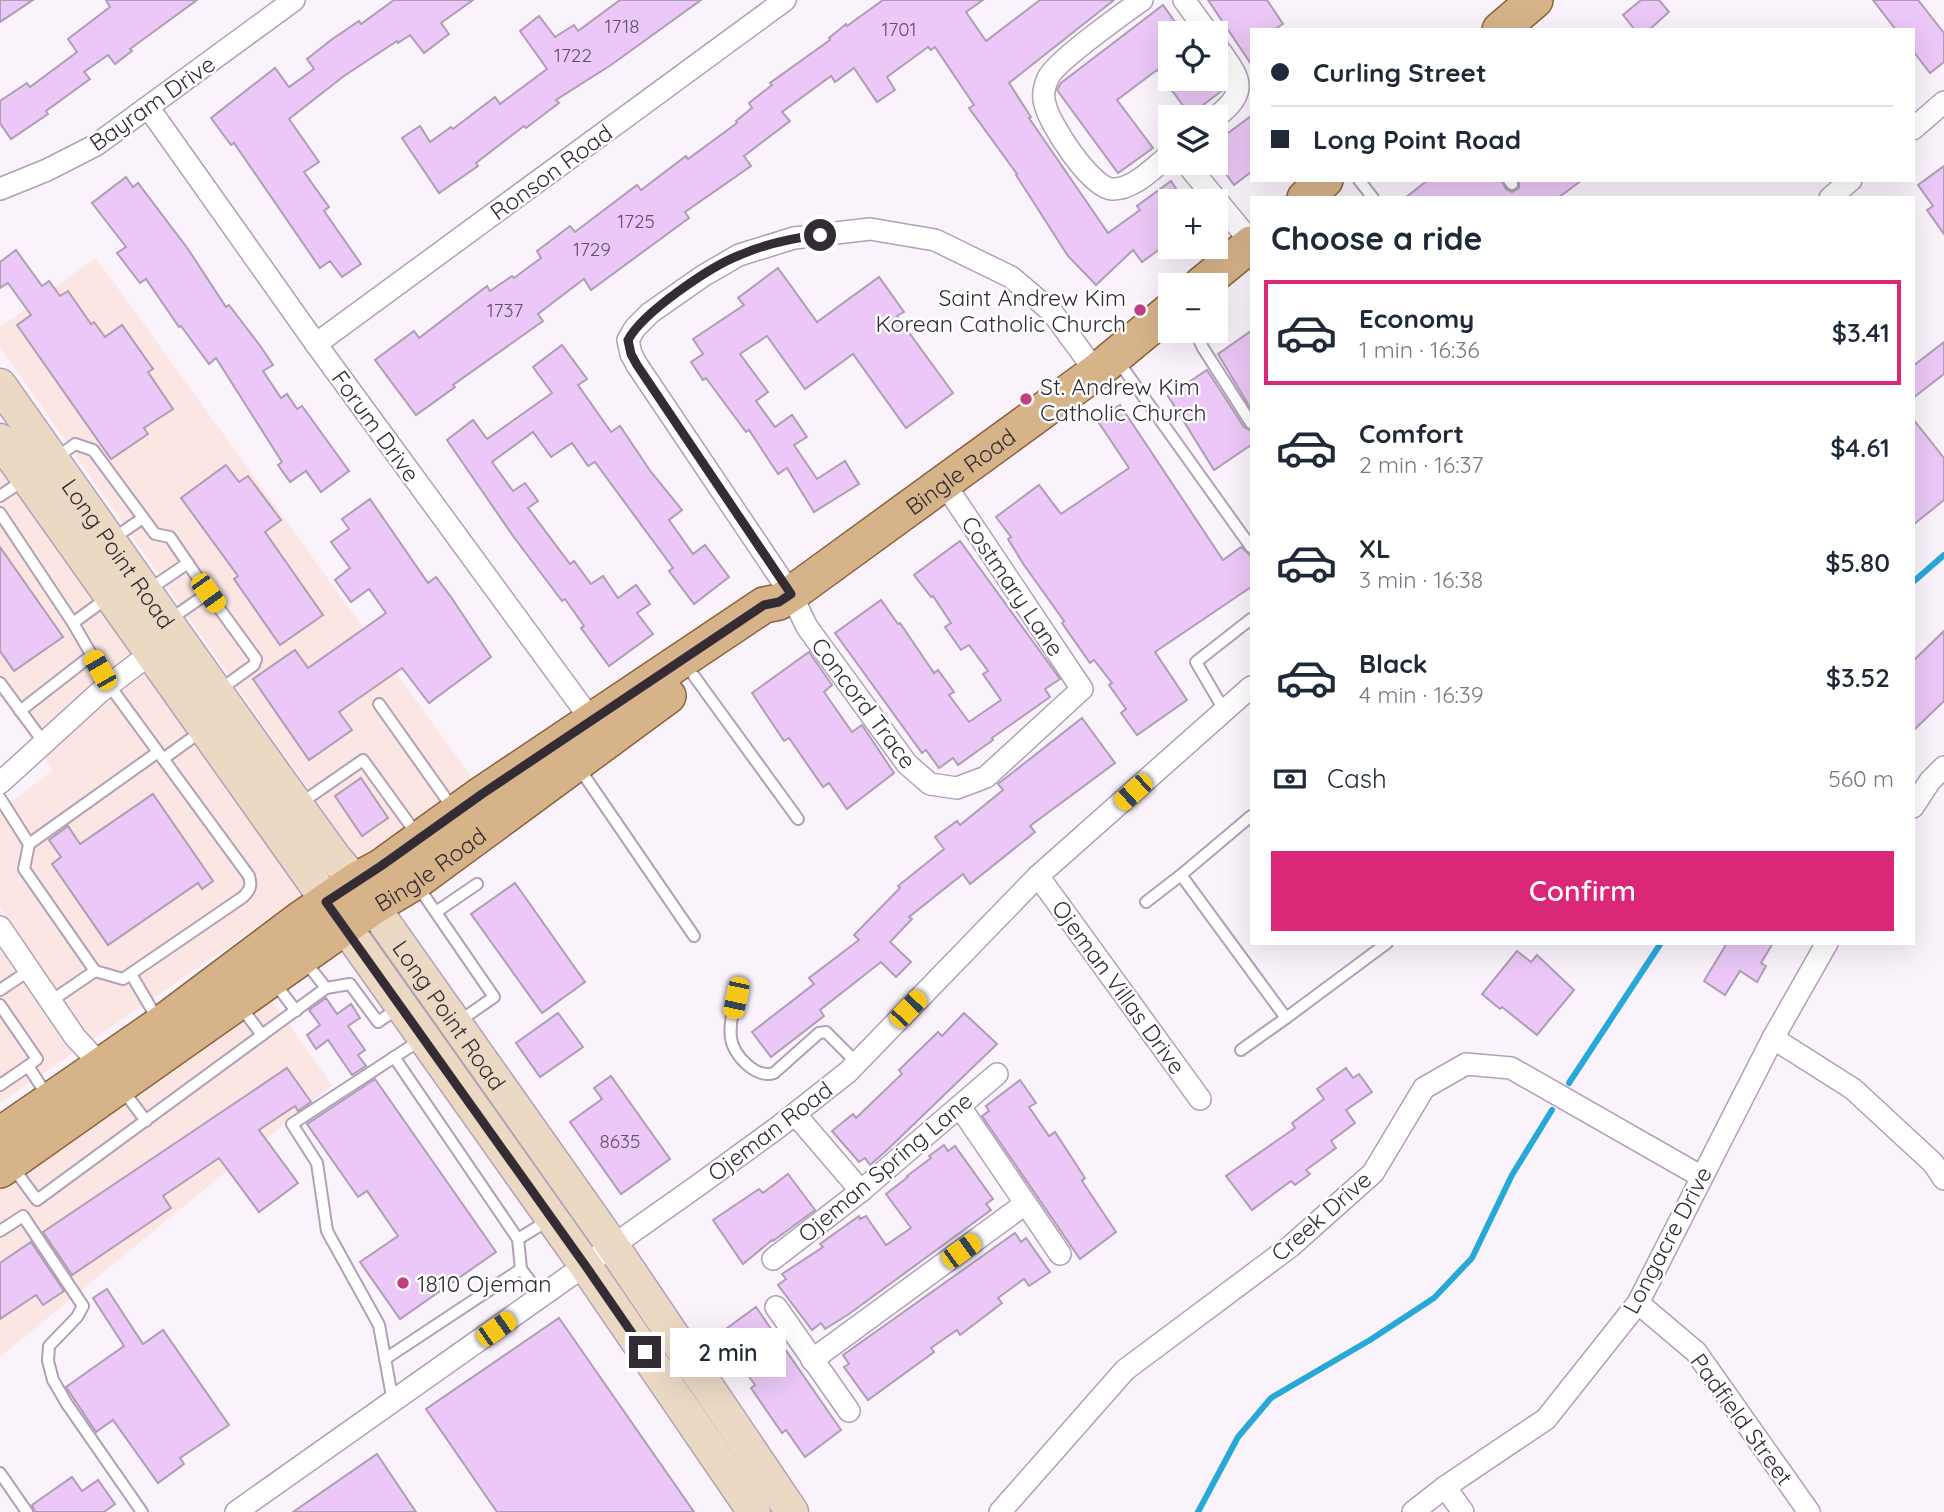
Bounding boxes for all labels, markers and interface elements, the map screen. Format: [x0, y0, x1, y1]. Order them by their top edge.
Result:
house number: 1718 [605, 14, 639, 38]
house number: 1701 [881, 17, 917, 41]
map controls [1158, 21, 1228, 343]
button: locate [1158, 21, 1228, 91]
house number: 1722 [554, 43, 592, 67]
street label: Bayram Drive [83, 49, 221, 157]
text: Curling Street [1313, 56, 1487, 89]
button: layers [1158, 105, 1228, 175]
street label: Ronson Road [484, 118, 618, 226]
text: Long Point Road [1313, 123, 1521, 156]
button: + [1158, 189, 1228, 259]
house number: 1725 [617, 209, 655, 233]
text: Choose a ride [1271, 218, 1483, 258]
route start [804, 219, 836, 251]
house number: 1729 [573, 237, 611, 261]
button: − [1158, 273, 1228, 343]
place label: Saint Andrew Kim Korean Catholic Church [876, 283, 1126, 338]
house number: 1737 [487, 298, 523, 322]
icon: car [1275, 301, 1338, 364]
marker: Saint Andrew Kim Korean Catholic Church [1132, 302, 1148, 318]
text: Economy [1359, 302, 1474, 335]
text: $3.41 [1832, 316, 1890, 349]
text: 1 min · 16:36 [1359, 335, 1480, 364]
street label: Forum Drive [326, 364, 426, 488]
place label: St. Andrew Kim Catholic Church [1040, 372, 1207, 427]
marker: St. Andrew Kim Catholic Church [1018, 391, 1034, 407]
icon: car [1275, 416, 1338, 479]
text: Comfort [1359, 417, 1464, 450]
street label: Bingle Road [899, 421, 1021, 521]
text: $4.61 [1830, 431, 1890, 464]
text: 2 min · 16:37 [1359, 450, 1483, 479]
street label: Long Point Road [56, 473, 181, 634]
street label: Costmary Lane [955, 510, 1071, 662]
icon: car [1275, 531, 1338, 594]
text: XL [1359, 532, 1391, 565]
text: $5.80 [1825, 546, 1890, 579]
text: 3 min · 16:38 [1359, 565, 1483, 594]
car [188, 570, 229, 616]
street label: Concord Trace [805, 632, 923, 774]
icon: car [1275, 646, 1338, 709]
car [81, 647, 120, 693]
text: Black [1359, 647, 1428, 680]
text: $3.52 [1826, 661, 1890, 694]
text: 4 min · 16:39 [1359, 680, 1484, 709]
icon: cash [1271, 760, 1309, 798]
text: Cash [1327, 762, 1387, 795]
text: 560 m [1828, 764, 1894, 793]
car [1111, 770, 1156, 814]
street label: Bingle Road [369, 820, 491, 917]
button: Confirm [1271, 851, 1894, 931]
street label: Ojeman Villas Drive [1046, 894, 1192, 1080]
street label: Long Point Road [387, 934, 512, 1096]
car [722, 975, 751, 1021]
car [886, 987, 931, 1031]
street label: Ojeman Road [702, 1075, 838, 1187]
street label: Ojeman Spring Lane [792, 1086, 978, 1248]
house number: 8635 [600, 1129, 640, 1153]
street label: Longacre Drive [1616, 1161, 1718, 1319]
street label: Creek Drive [1265, 1165, 1377, 1267]
car [938, 1230, 985, 1272]
place label: 1810 Ojeman [417, 1269, 551, 1298]
marker: 1810 Ojeman [395, 1275, 411, 1291]
car [473, 1308, 520, 1350]
callout: 2 min [670, 1328, 785, 1376]
route end [629, 1336, 661, 1368]
text: 2 min [698, 1338, 758, 1367]
street label: Padfield Street [1684, 1347, 1800, 1491]

